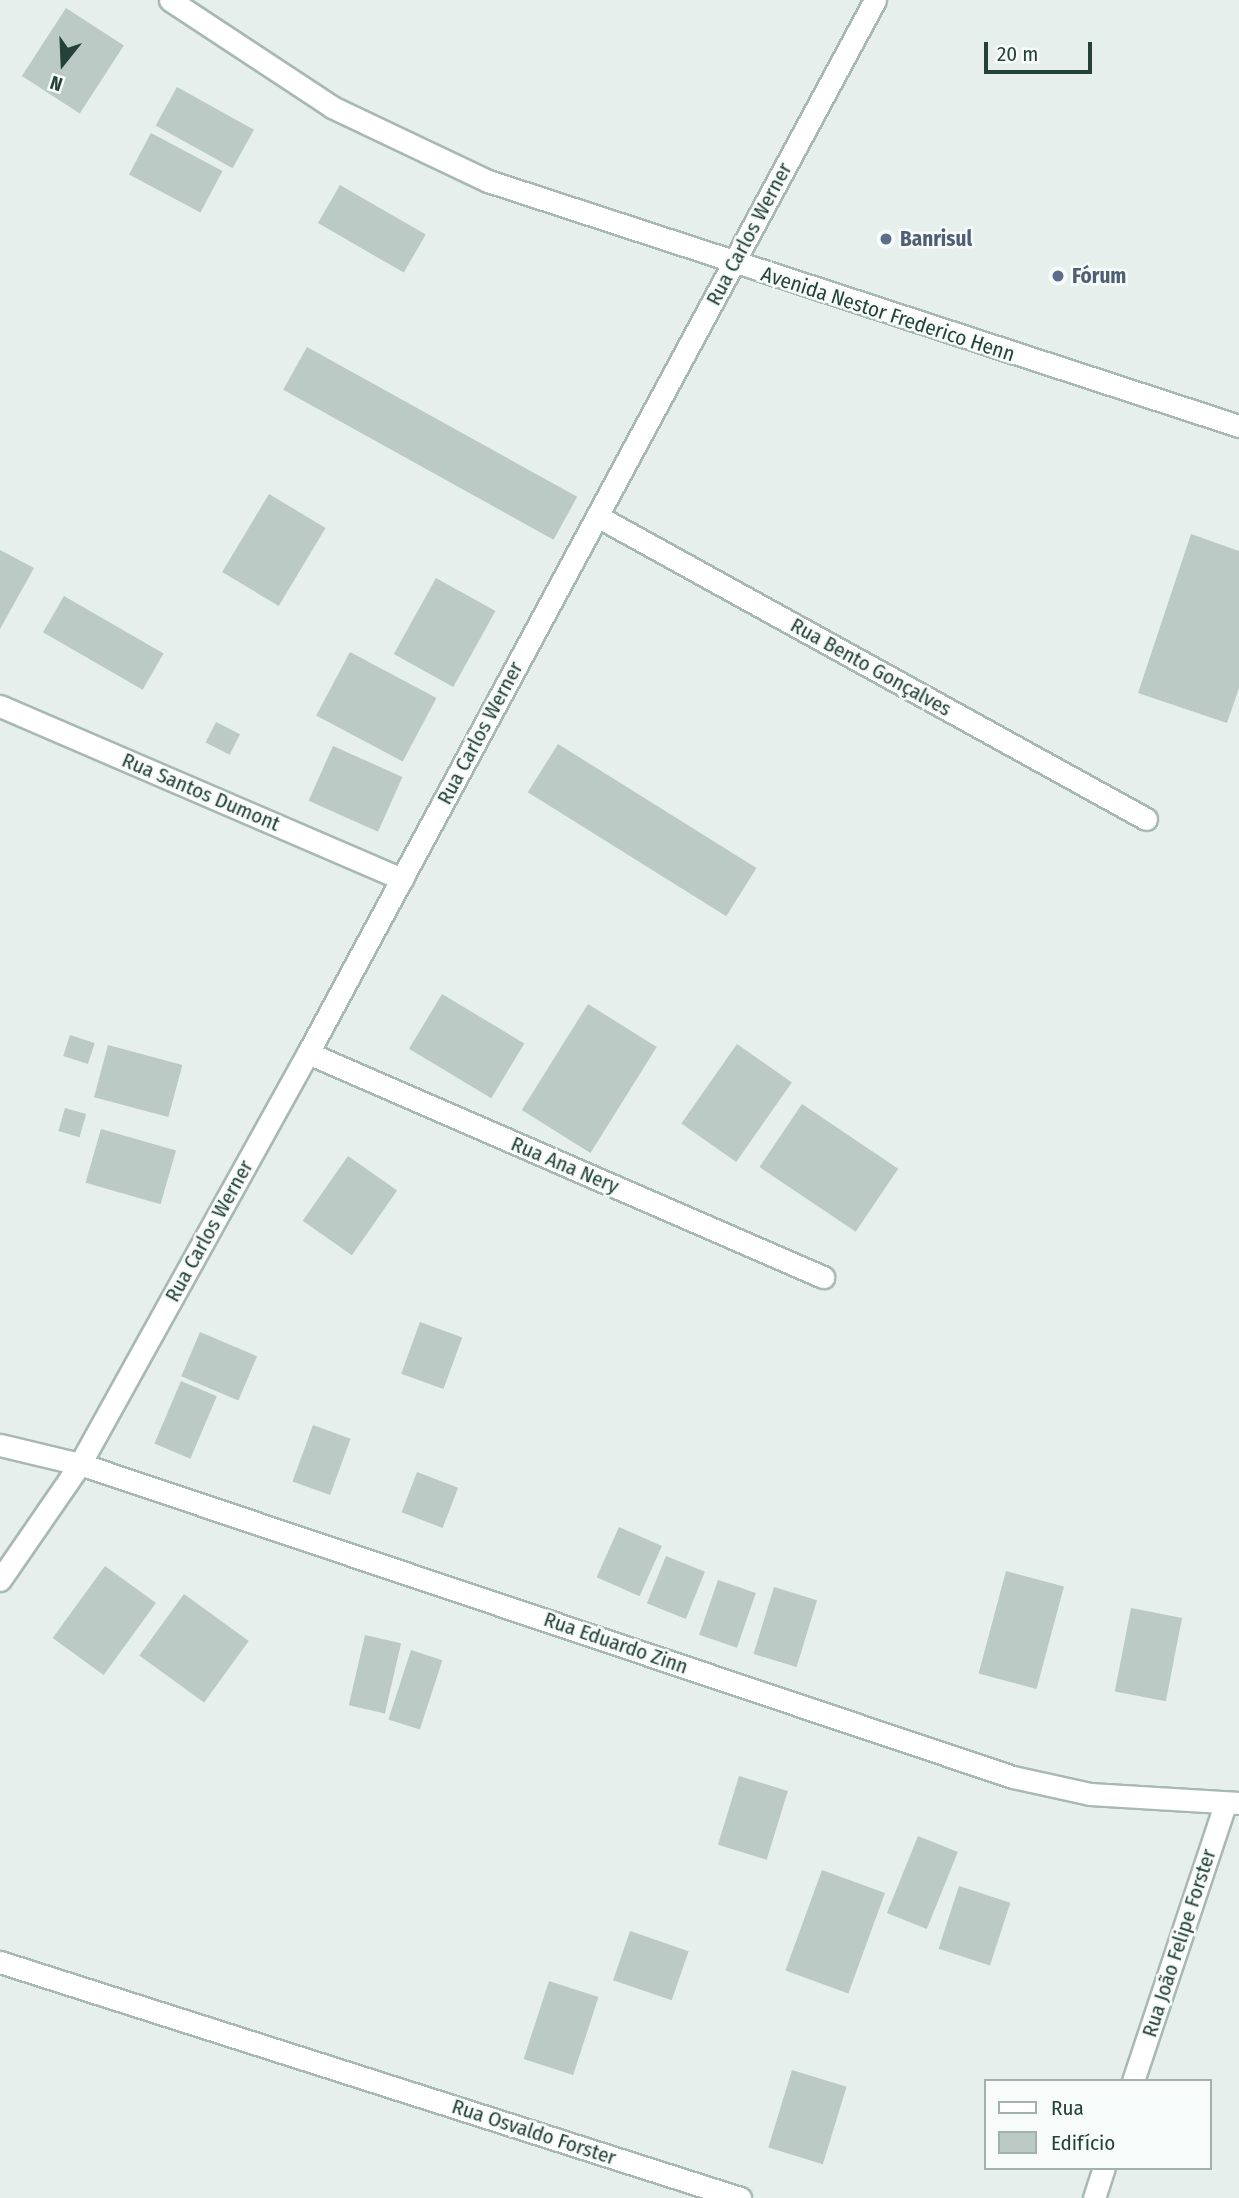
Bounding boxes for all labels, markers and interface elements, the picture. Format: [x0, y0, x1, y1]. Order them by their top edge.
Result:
north arrow [28, 28, 98, 98]
scale bar [987, 28, 1096, 72]
text: 20 m [997, 41, 1038, 67]
text: N [47, 71, 65, 96]
street label: Rua Carlos Werner [701, 158, 797, 310]
place label: Banrisul [900, 226, 972, 252]
marker: Banrisul [878, 231, 894, 247]
street label: Avenida Nestor Frederico Henn [758, 261, 1018, 367]
place label: Fórum [1072, 263, 1126, 289]
marker: Fórum [1050, 268, 1066, 284]
street label: Rua Bento Gonçalves [786, 612, 956, 722]
street label: Rua Carlos Werner [432, 657, 528, 809]
street label: Rua Santos Dumont [118, 747, 284, 837]
street label: Rua Ana Nery [507, 1131, 623, 1199]
street label: Rua Carlos Werner [160, 1156, 258, 1306]
street label: Rua Eduardo Zinn [541, 1607, 691, 1679]
street label: Rua João Felipe Forster [1137, 1846, 1221, 2040]
legend [984, 2079, 1211, 2170]
street label: Rua Osvaldo Forster [449, 2094, 619, 2170]
text: Rua [1051, 2095, 1084, 2121]
text: Edifício [1051, 2130, 1115, 2156]

